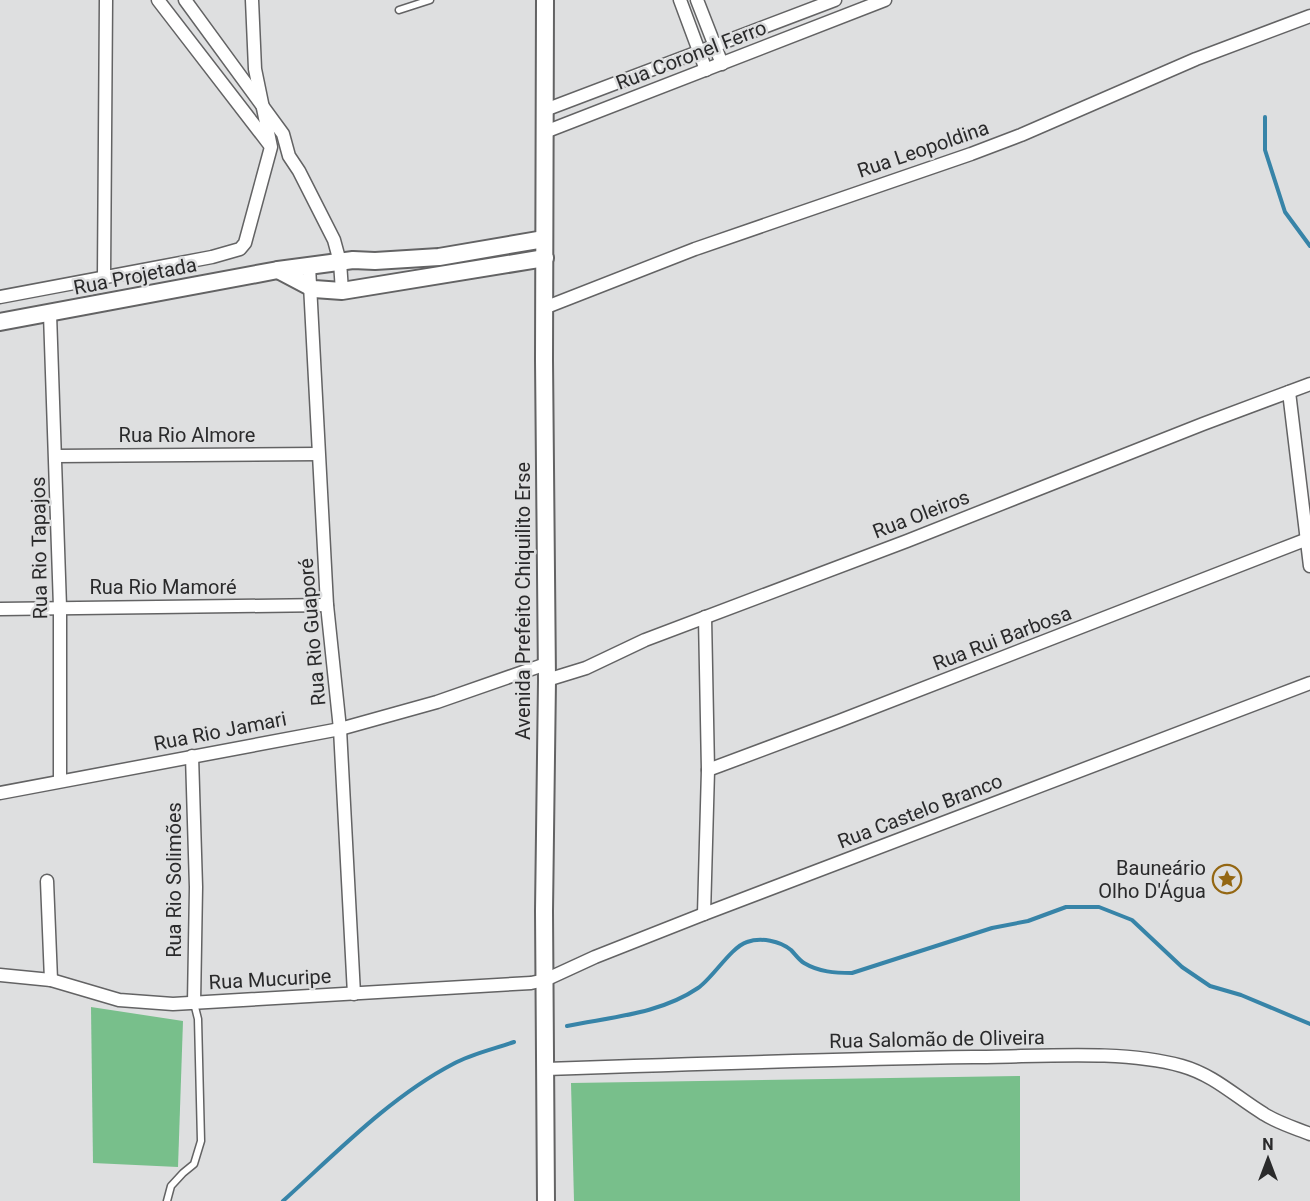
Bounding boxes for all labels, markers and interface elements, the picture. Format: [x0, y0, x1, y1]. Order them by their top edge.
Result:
street label: Rua Coronel Ferro [612, 15, 770, 95]
street label: Rua Leopoldina [854, 115, 992, 183]
street label: Rua Projetada [71, 252, 199, 300]
street label: Rua Rio Almore [119, 423, 255, 447]
street label: Avenida Prefeito Chiquilito Erse [511, 462, 535, 740]
street label: Rua Rio Tapajos [26, 476, 52, 620]
street label: Rua Oleiros [869, 485, 973, 543]
street label: Rua Rio Guaporé [294, 557, 330, 707]
street label: Rua Rio Mamoré [89, 575, 237, 599]
street label: Rua Rui Barbosa [929, 601, 1075, 675]
street label: Rua Rio Jamari [152, 706, 288, 756]
street label: Rua Castelo Branco [834, 769, 1006, 853]
street label: Rua Rio Solimões [162, 802, 186, 958]
place label: Bauneário Olho D'Água [1098, 856, 1206, 903]
place icon: Bauneário Olho D'Água [1211, 863, 1243, 895]
street label: Rua Mucuripe [208, 964, 332, 994]
street label: Rua Salomão de Oliveira [829, 1025, 1045, 1053]
north arrow [1238, 1129, 1298, 1189]
text: N [1262, 1135, 1274, 1154]

